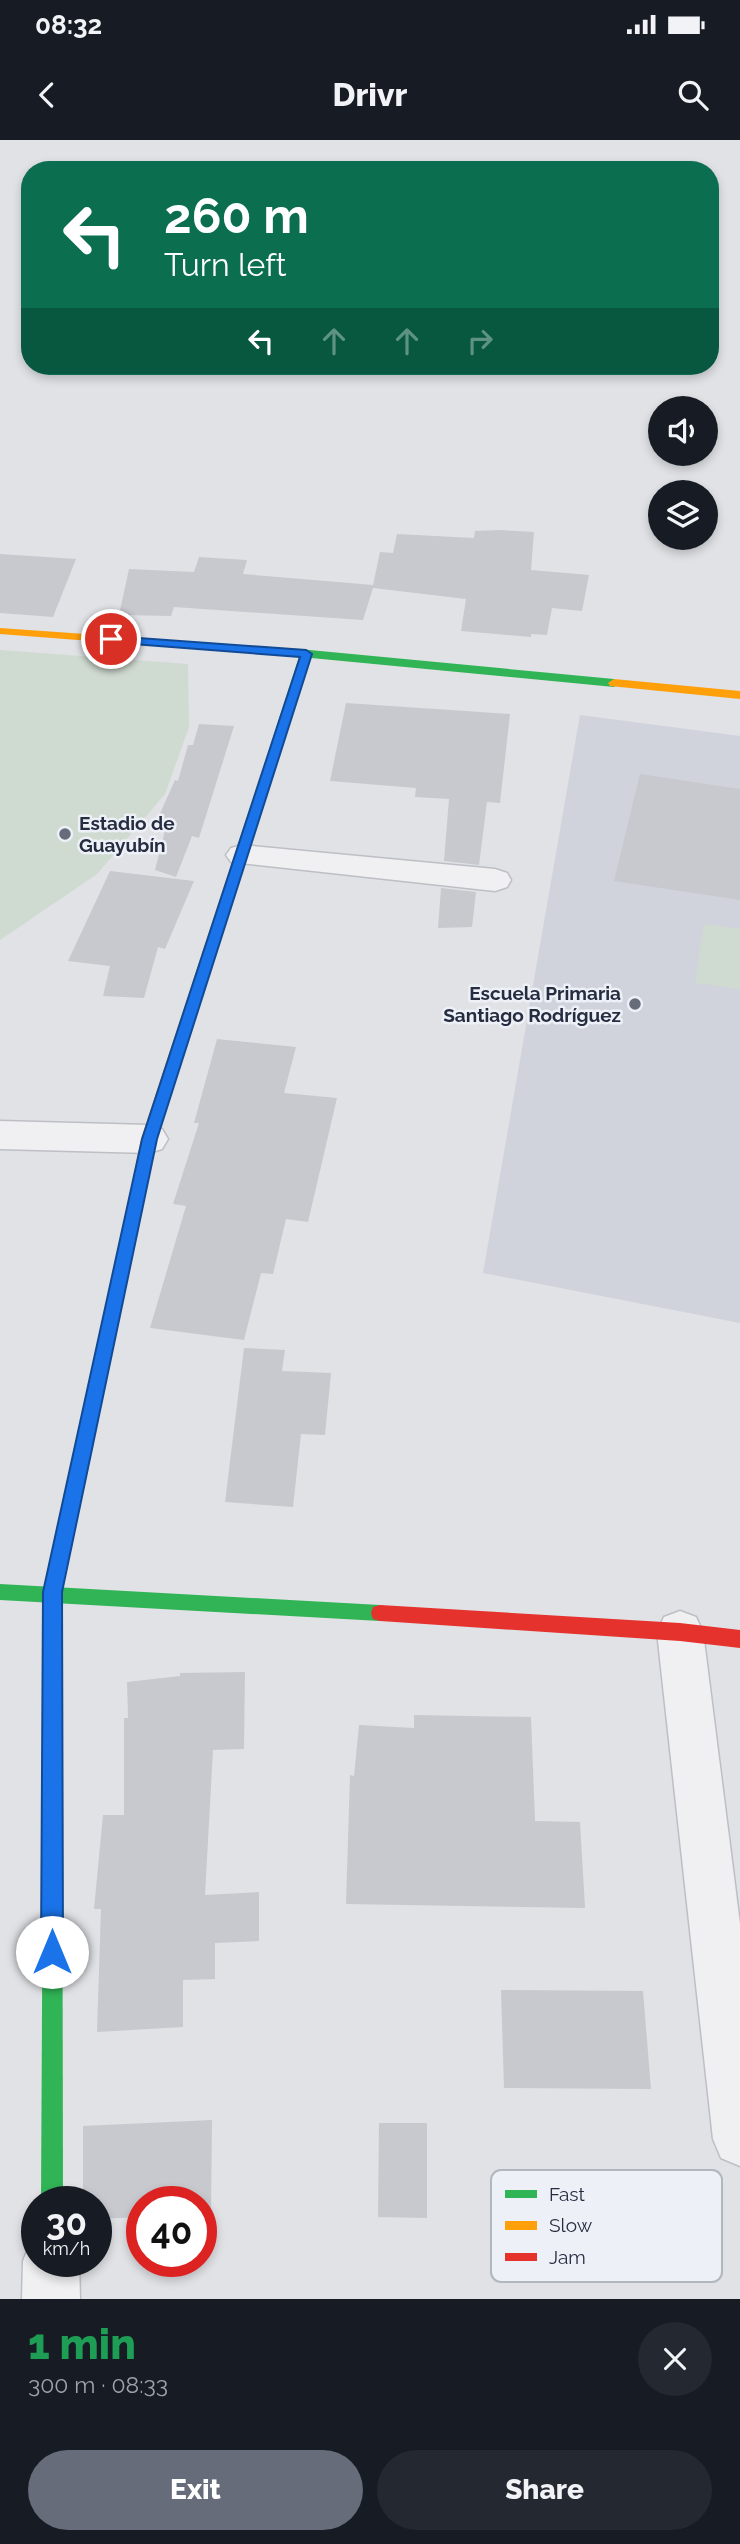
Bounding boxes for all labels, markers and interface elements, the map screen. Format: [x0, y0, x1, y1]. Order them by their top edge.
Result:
text: 08:32 [35, 10, 102, 40]
icon: back [28, 76, 66, 114]
text: Drivr [333, 76, 407, 113]
icon: search [674, 76, 712, 114]
text: 260 m [164, 187, 309, 244]
icon: left [49, 189, 140, 280]
text: Turn left [164, 246, 286, 283]
icon: left [242, 322, 280, 360]
icon: ahead [315, 322, 353, 360]
icon: ahead [388, 322, 426, 360]
icon: right [461, 322, 499, 360]
map controls [648, 396, 718, 550]
button: sound [648, 396, 718, 466]
button: layers [648, 480, 718, 550]
pin [81, 609, 141, 669]
icon: arrive [92, 620, 130, 658]
place label: Estadio de Guayubín [79, 812, 175, 856]
marker: Estadio de Guayubín [57, 826, 73, 842]
place label: Escuela Primaria Santiago Rodríguez [443, 982, 621, 1026]
marker: Escuela Primaria Santiago Rodríguez [627, 996, 643, 1012]
position arrow [15, 1915, 89, 1989]
legend [491, 2170, 722, 2282]
text: Fast [549, 2183, 585, 2205]
speed limit sign: 40 [126, 2186, 217, 2277]
text: 30 [46, 2202, 87, 2243]
text: Slow [549, 2214, 593, 2236]
text: km/h [43, 2238, 90, 2259]
text: Jam [549, 2246, 586, 2268]
text: 1 min [28, 2320, 136, 2369]
button: close [638, 2322, 712, 2396]
text: 300 m · 08:33 [28, 2371, 168, 2398]
button: Exit [28, 2450, 363, 2530]
button: Share [377, 2450, 712, 2530]

